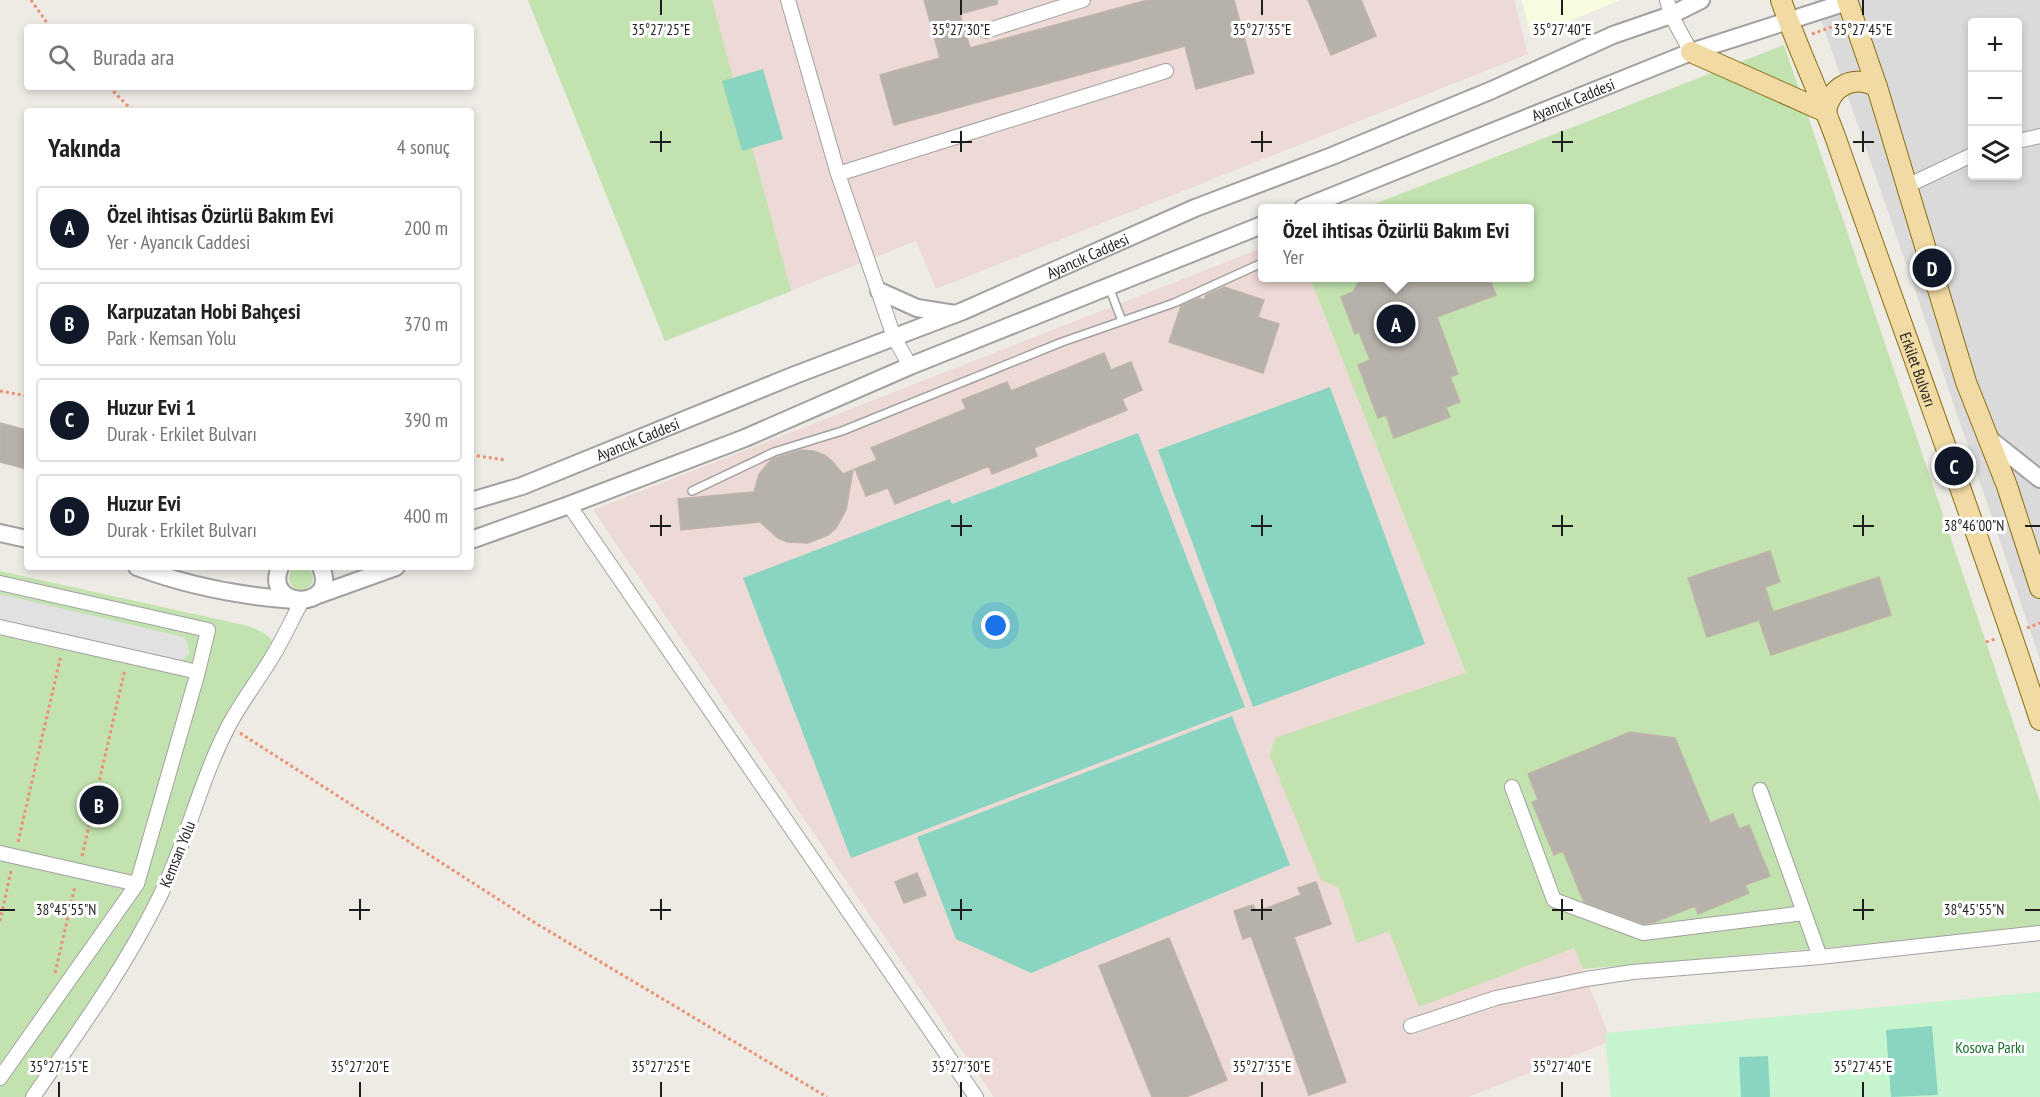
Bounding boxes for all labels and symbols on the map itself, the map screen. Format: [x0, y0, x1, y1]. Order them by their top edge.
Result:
text: 35°27'25"E [631, 20, 691, 39]
text: 35°27'30"E [931, 20, 991, 39]
text: 35°27'35"E [1232, 20, 1292, 39]
text: 35°27'40"E [1532, 20, 1592, 39]
text: 35°27'45"E [1833, 20, 1893, 39]
street label: Ayancık Caddesi [1528, 74, 1617, 125]
street label: Ayancık Caddesi [1043, 229, 1132, 283]
pin: D [1912, 246, 1952, 290]
pin: A [1376, 302, 1416, 346]
street label: Erkilet Bulvarı [1896, 329, 1941, 409]
street label: Ayancık Caddesi [593, 413, 682, 465]
pin: C [1934, 444, 1974, 488]
text: 38°46'00"N [1944, 516, 2004, 535]
your location [981, 611, 1010, 640]
pin: B [80, 782, 118, 828]
street label: Kemsan Yolu [155, 818, 199, 890]
text: 38°45'55"N [36, 900, 96, 919]
text: 38°45'55"N [1944, 900, 2004, 919]
park label: Kosova Parkı [1955, 1037, 2025, 1057]
text: 35°27'15"E [29, 1057, 89, 1076]
text: 35°27'20"E [330, 1057, 390, 1076]
text: 35°27'25"E [631, 1057, 691, 1076]
text: 35°27'30"E [931, 1057, 991, 1076]
text: 35°27'35"E [1232, 1057, 1292, 1076]
text: 35°27'40"E [1532, 1057, 1592, 1076]
text: 35°27'45"E [1833, 1057, 1893, 1076]

